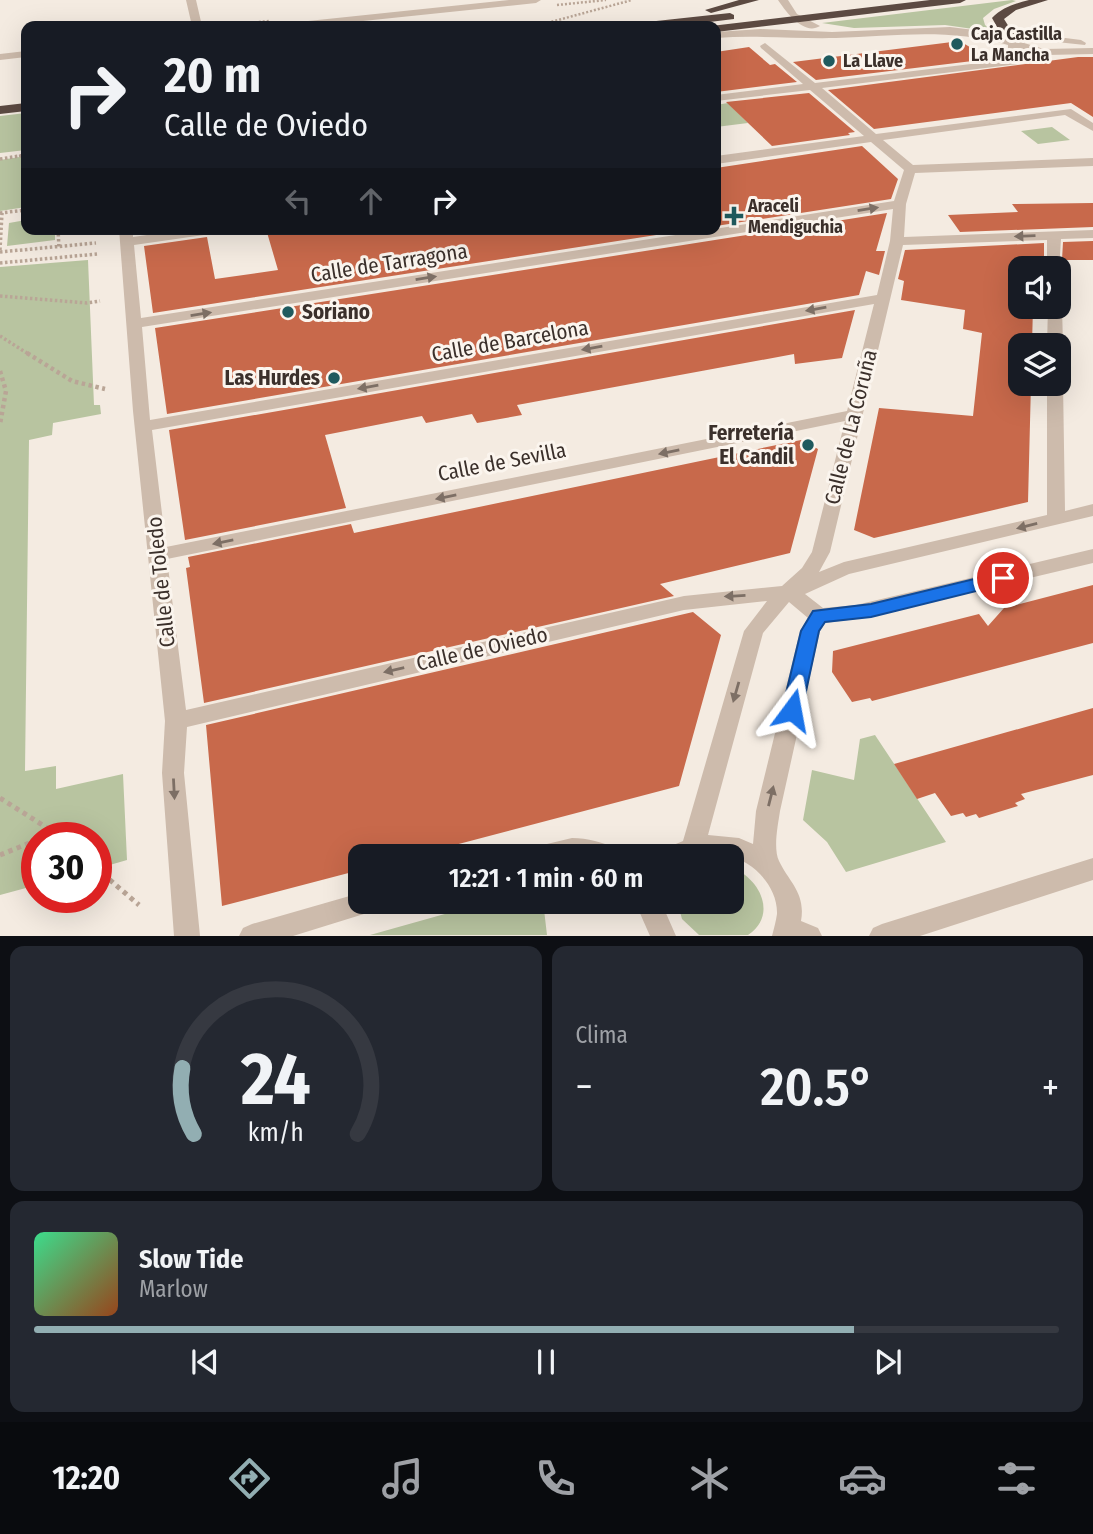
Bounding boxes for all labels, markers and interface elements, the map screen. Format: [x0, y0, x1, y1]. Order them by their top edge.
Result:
place label: Caja Castilla La Mancha [971, 23, 1062, 66]
marker: Caja Castilla La Mancha [949, 36, 965, 52]
text: 20 m [164, 46, 261, 105]
icon: right [49, 49, 140, 140]
place label: La Llave [843, 50, 903, 72]
marker: La Llave [821, 53, 837, 69]
text: Calle de Oviedo [164, 106, 368, 144]
icon: left [279, 182, 317, 220]
icon: ahead [352, 182, 390, 220]
icon: right [425, 182, 463, 220]
place label: Araceli Mendiguchia [747, 195, 843, 238]
one-way arrow [857, 203, 879, 214]
marker: Araceli Mendiguchia [726, 208, 742, 224]
one-way arrow [1014, 230, 1036, 241]
street label: Calle de Tarragona [309, 238, 469, 288]
map controls [1008, 256, 1071, 396]
button: sound [1008, 256, 1071, 319]
one-way arrow [415, 273, 437, 284]
place label: Soriano [302, 299, 370, 325]
marker: Soriano [280, 304, 296, 320]
one-way arrow [805, 304, 827, 315]
one-way arrow [190, 308, 212, 319]
street label: Calle de Barcelona [430, 314, 590, 368]
button: layers [1008, 333, 1071, 396]
one-way arrow [581, 343, 603, 354]
street label: Calle de La Coruña [819, 347, 883, 507]
place label: Las Hurdes [225, 365, 320, 391]
marker: Las Hurdes [326, 370, 342, 386]
one-way arrow [357, 382, 379, 393]
place label: Ferretería El Candil [708, 420, 794, 470]
street label: Calle de Sevilla [436, 437, 568, 487]
marker: Ferretería El Candil [800, 437, 816, 453]
one-way arrow [658, 447, 680, 458]
one-way arrow [435, 492, 457, 503]
street label: Calle de Toledo [141, 515, 181, 649]
one-way arrow [1015, 521, 1037, 532]
one-way arrow [212, 537, 234, 548]
pin [973, 548, 1033, 608]
icon: arrive [984, 559, 1022, 597]
one-way arrow [724, 591, 746, 602]
street label: Calle de Oviedo [414, 621, 550, 677]
one-way arrow [382, 665, 404, 676]
position arrow [755, 673, 829, 747]
one-way arrow [731, 682, 741, 703]
one-way arrow [168, 778, 179, 800]
one-way arrow [766, 785, 777, 807]
speed limit sign: 30 [21, 822, 112, 913]
text: 12:21 · 1 min · 60 m [449, 863, 643, 894]
text: Clima [576, 1021, 628, 1049]
text: 24 [240, 1037, 311, 1124]
text: 20.5° [761, 1056, 874, 1119]
text: − [576, 1064, 593, 1110]
text: + [1042, 1064, 1059, 1110]
text: km/h [248, 1118, 304, 1148]
text: Slow Tide [139, 1244, 243, 1275]
text: Marlow [139, 1275, 208, 1303]
icon: previous [186, 1343, 224, 1381]
icon: pause [527, 1343, 565, 1381]
icon: next [869, 1343, 907, 1381]
icon: directions [225, 1454, 274, 1503]
icon: music [378, 1454, 427, 1503]
icon: phone [531, 1454, 580, 1503]
icon: climate [685, 1454, 734, 1503]
icon: car [838, 1454, 887, 1503]
icon: filters [992, 1454, 1041, 1503]
text: 12:20 [52, 1459, 120, 1497]

